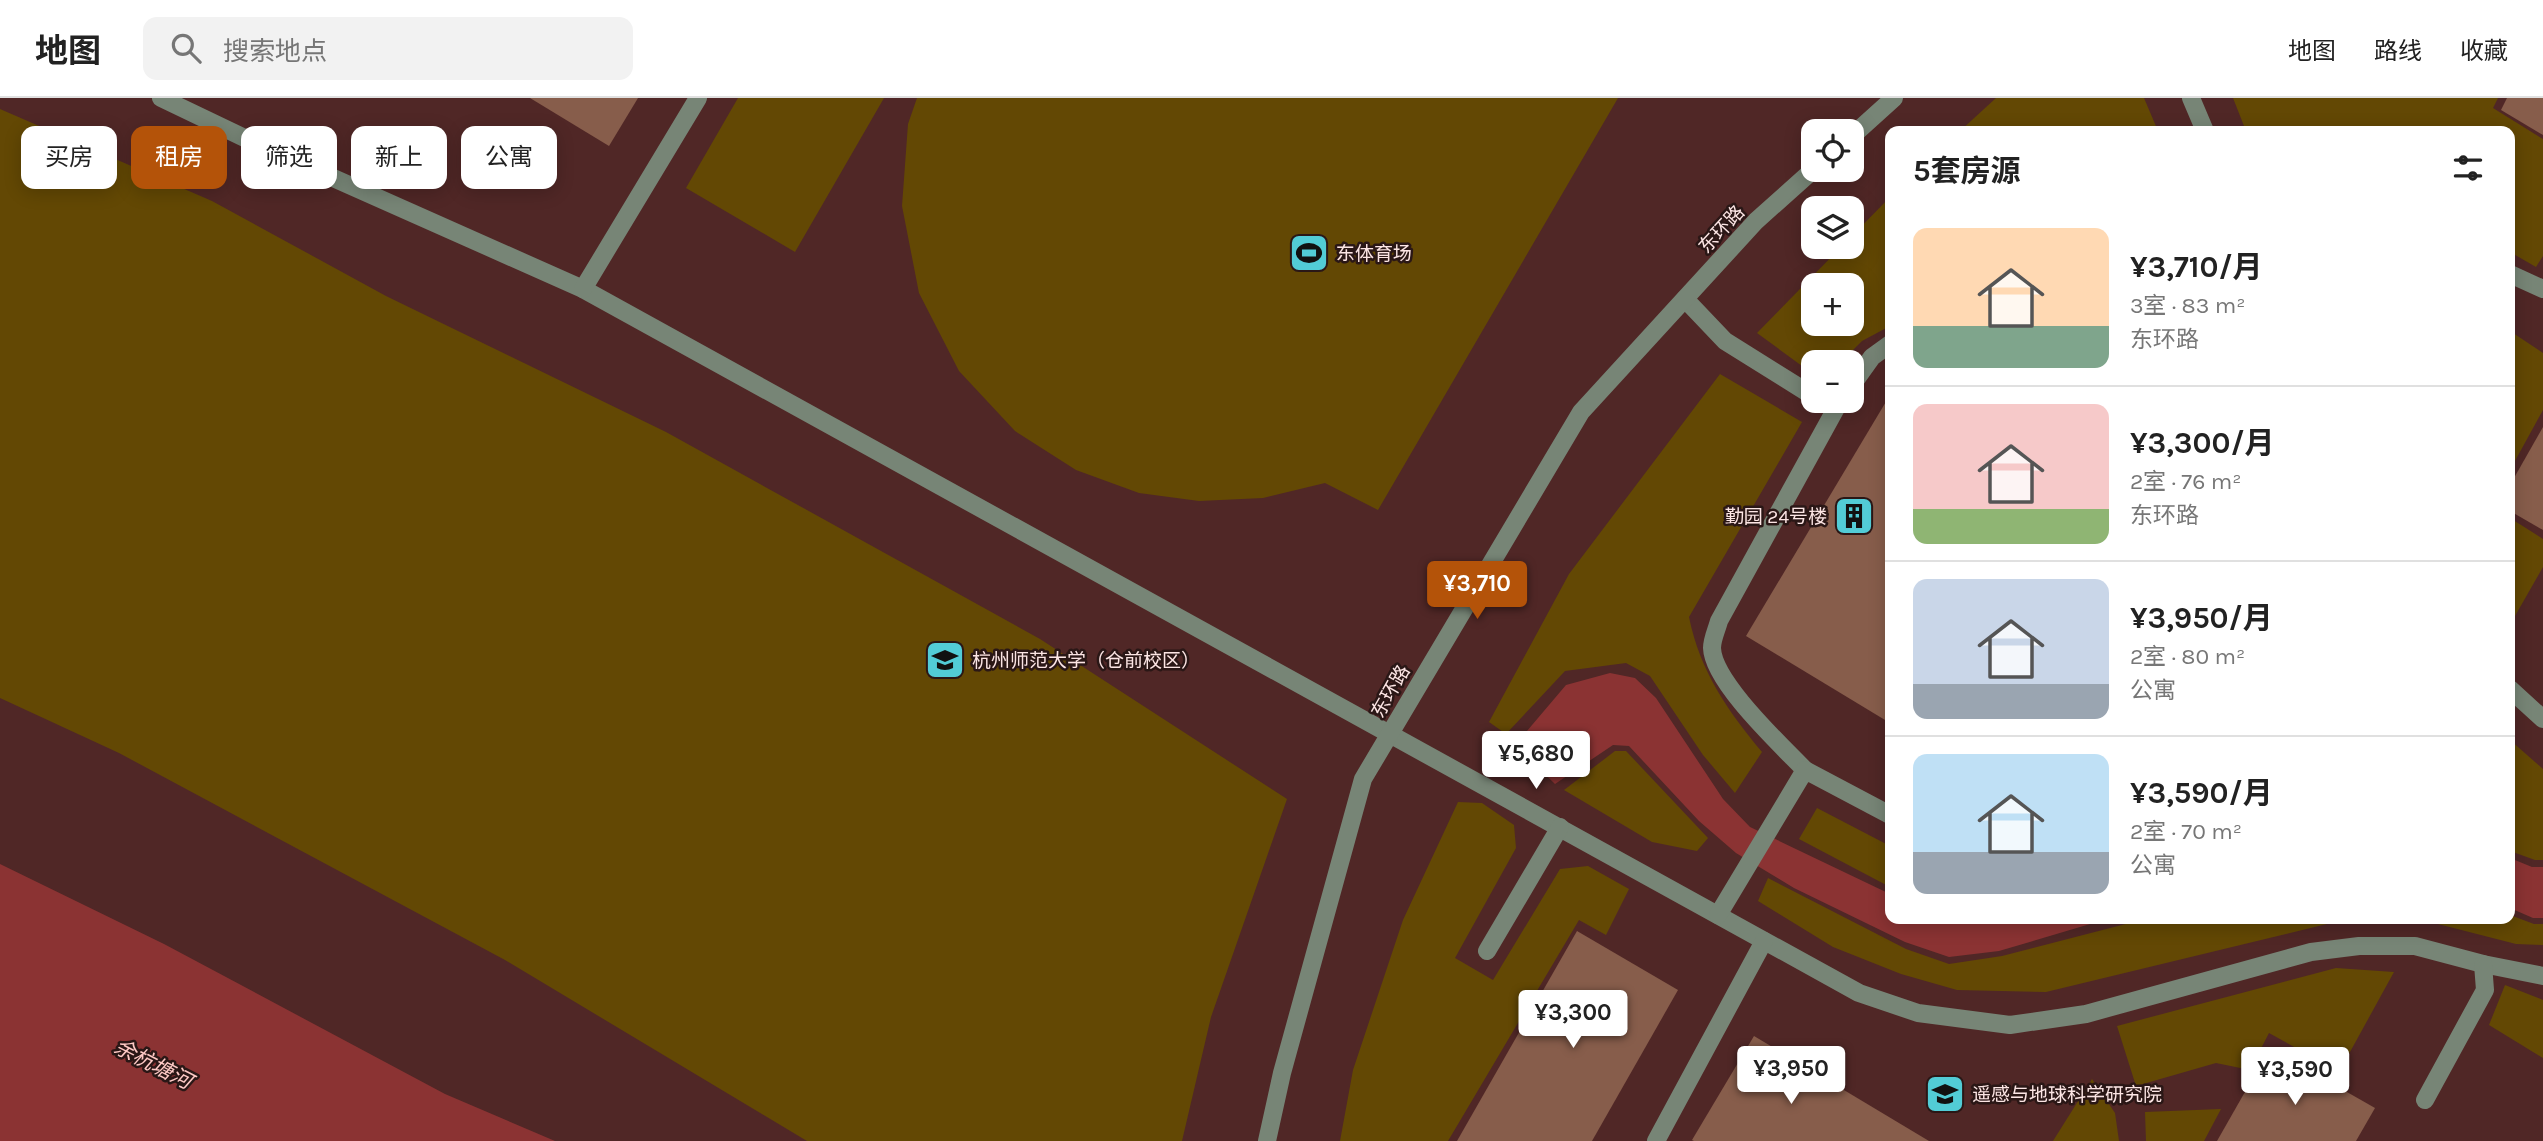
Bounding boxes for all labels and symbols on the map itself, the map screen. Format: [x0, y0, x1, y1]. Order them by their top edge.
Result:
street label: 东环路 [1694, 201, 1749, 258]
sports icon: 东体育场 [1288, 232, 1330, 274]
place label: 东体育场 [1336, 243, 1412, 265]
building icon: 勤园 24号楼 [1833, 495, 1875, 537]
place label: 勤园 24号楼 [1725, 506, 1827, 528]
pin: ¥3,710 [1420, 561, 1534, 621]
school or university icon: 杭州师范大学（仓前校区） [924, 639, 966, 681]
place label: 杭州师范大学（仓前校区） [972, 650, 1200, 672]
street label: 东环路 [1367, 661, 1415, 722]
pin: ¥5,680 [1479, 732, 1593, 791]
pin: ¥3,300 [1516, 990, 1630, 1050]
water label: 余杭塘河 [110, 1034, 199, 1096]
pin: ¥3,950 [1734, 1046, 1848, 1106]
pin: ¥3,590 [2238, 1048, 2352, 1107]
school or university icon: 遥感与地球科学研究院 [1924, 1073, 1966, 1115]
place label: 遥感与地球科学研究院 [1972, 1084, 2162, 1106]

